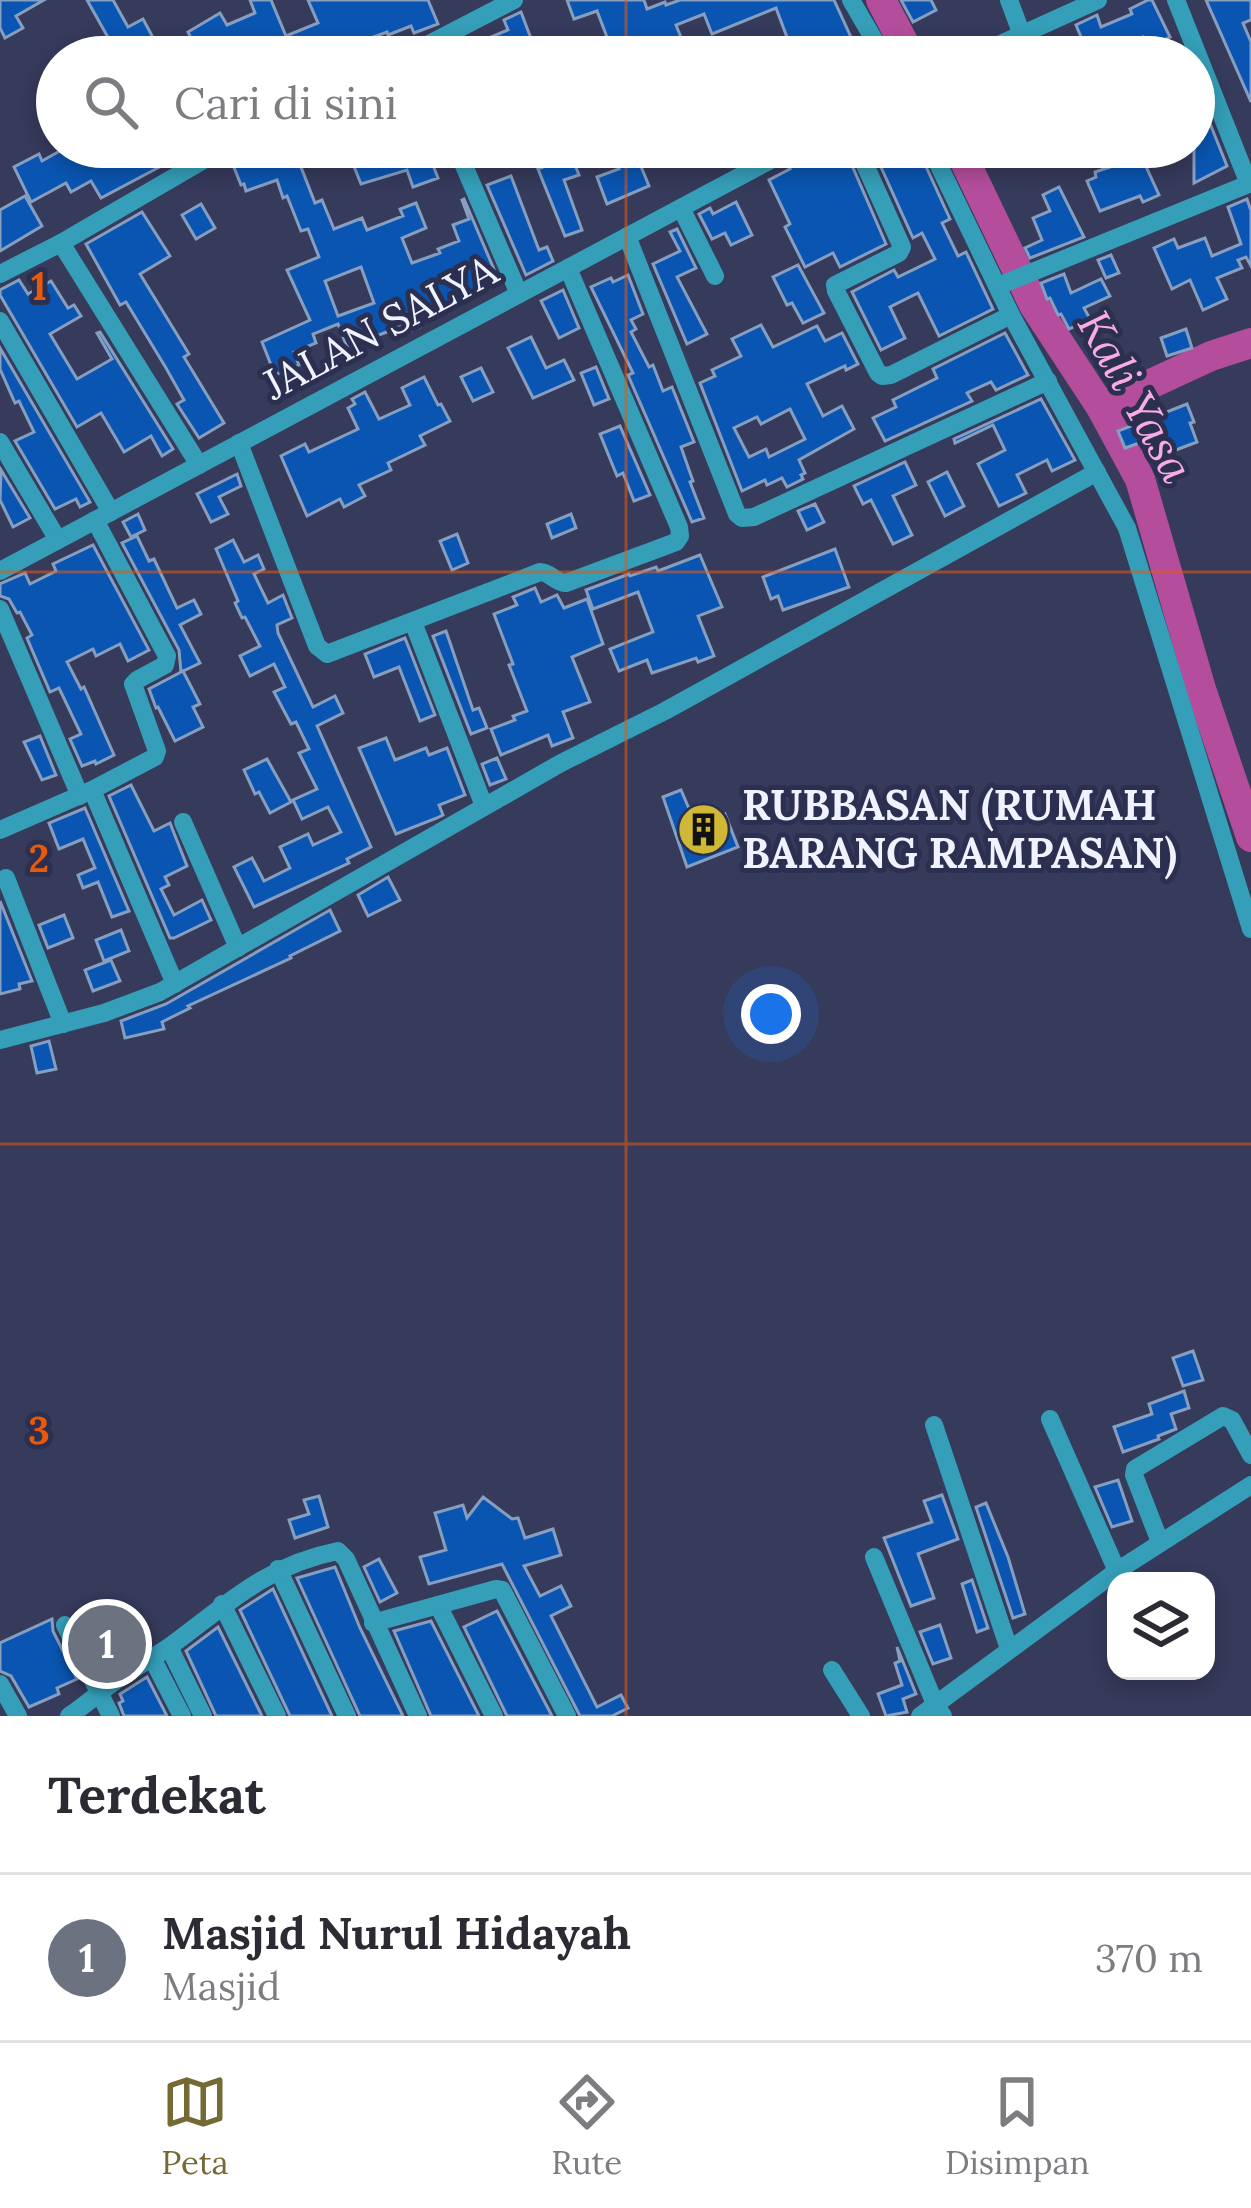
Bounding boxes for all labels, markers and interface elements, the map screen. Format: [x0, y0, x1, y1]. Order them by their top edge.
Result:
search box [36, 36, 1215, 168]
icon: search [78, 69, 144, 135]
text: Cari di sini [174, 74, 397, 131]
street label: JALAN SALYA [253, 242, 507, 412]
text: 1 [31, 261, 47, 311]
water label: Kali Yasa [1066, 300, 1206, 492]
place label: RUBBASAN (RUMAH BARANG RAMPASAN) [742, 778, 1177, 880]
building icon: RUBBASAN (RUMAH BARANG RAMPASAN) [675, 801, 731, 857]
text: 2 [29, 833, 49, 883]
your location [741, 984, 801, 1044]
text: 3 [28, 1405, 50, 1455]
map controls [1107, 1572, 1215, 1680]
button: layers [1107, 1572, 1215, 1680]
pin: 1 [68, 1599, 146, 1689]
text: Terdekat [48, 1762, 266, 1827]
text: Masjid Nurul Hidayah [162, 1904, 631, 1961]
text: 1 [79, 1933, 95, 1983]
text: 370 m [1095, 1933, 1203, 1983]
text: Masjid [162, 1961, 280, 2011]
tab: Peta [161, 2069, 228, 2183]
tab: Rute [551, 2069, 622, 2183]
tab: Disimpan [945, 2069, 1090, 2183]

